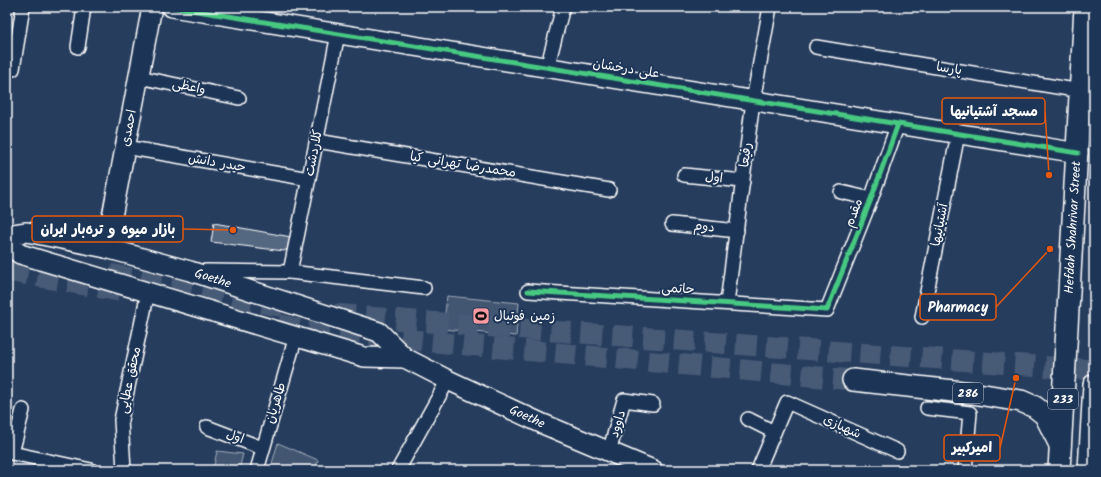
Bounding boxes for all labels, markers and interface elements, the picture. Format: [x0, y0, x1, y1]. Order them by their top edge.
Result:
street label: علی درخشان [591, 53, 661, 85]
street label: پارسا [935, 57, 964, 81]
street label: واعظی [170, 73, 208, 101]
callout: مسجد آشتیانیها [942, 98, 1045, 124]
text: مسجد آشتیانیها [950, 101, 1038, 123]
street label: احمدی [115, 108, 143, 148]
street label: کلاردشت [299, 127, 329, 178]
street label: رفیعا [734, 141, 758, 169]
street label: محمدرضا تهرانی کیا [408, 146, 518, 184]
street label: حیدر دانش [186, 148, 248, 178]
street label: Hefdah Shahrivar Street [1058, 160, 1087, 294]
street label: اول [704, 167, 724, 189]
street label: مقدم [839, 196, 869, 230]
street label: آشتیانیها [926, 201, 955, 248]
street label: دوم [692, 215, 716, 239]
callout: بازار میوه و تره‌بار ایران [32, 216, 183, 242]
text: بازار میوه و تره‌بار ایران [41, 219, 175, 241]
street label: Goethe [192, 263, 234, 294]
street label: حاتمی [661, 278, 695, 300]
callout: Pharmacy [920, 294, 996, 320]
text: Pharmacy [928, 297, 989, 319]
sports icon: زمین فوتبال [471, 306, 491, 326]
place label: زمین فوتبال [494, 306, 555, 327]
street label: محقق عطایی [113, 345, 147, 415]
street label: طاهریان [260, 380, 292, 426]
road number: 286 [953, 383, 983, 403]
road number: 233 [1048, 389, 1078, 409]
street label: Goethe [506, 399, 549, 434]
street label: داوود [604, 408, 632, 440]
street label: شهبازی [820, 409, 864, 445]
street label: اول [223, 424, 247, 450]
callout: امیرکبیر [944, 435, 1000, 461]
text: امیرکبیر [950, 437, 992, 459]

